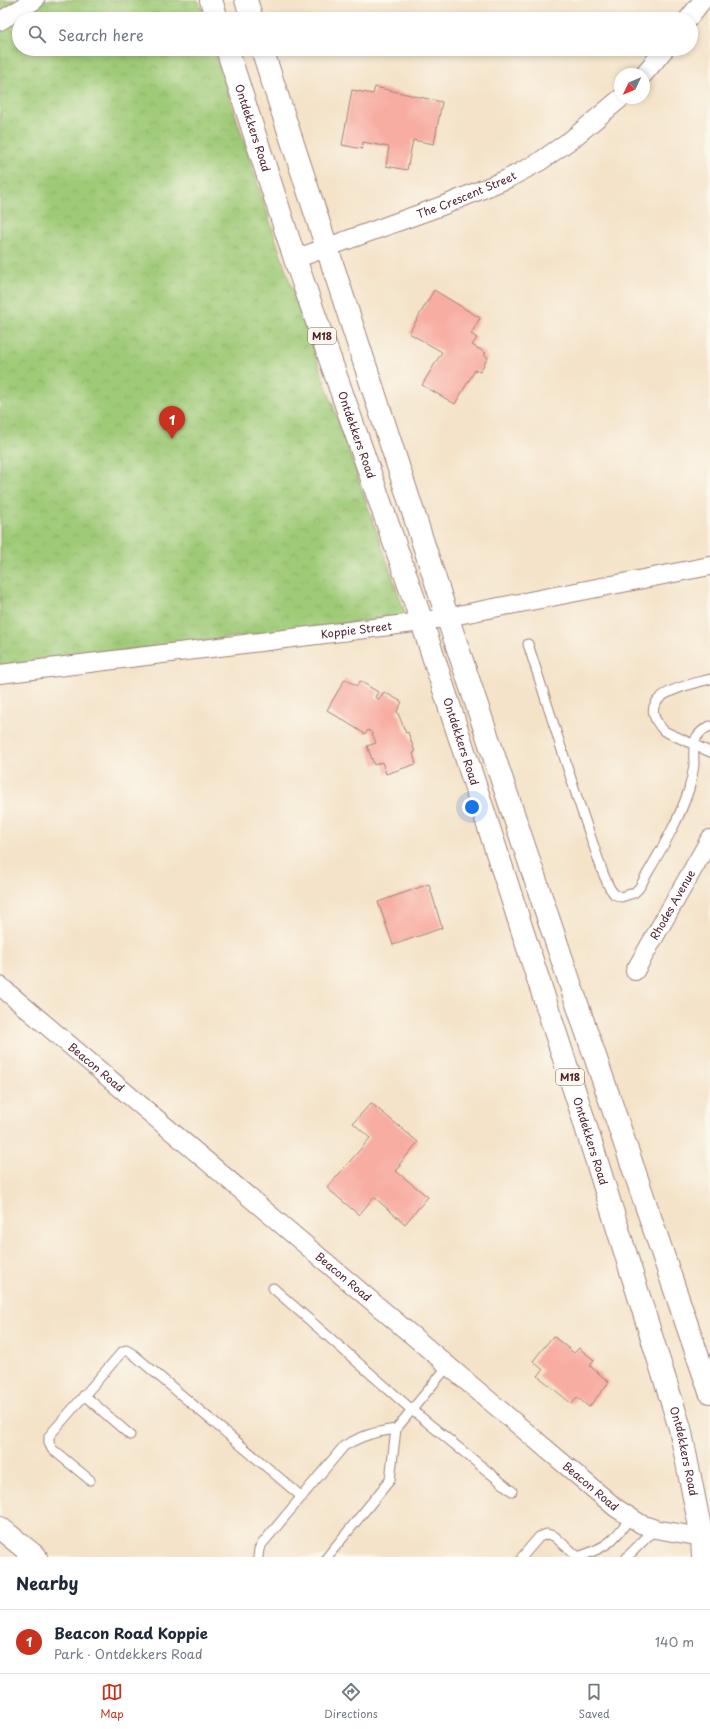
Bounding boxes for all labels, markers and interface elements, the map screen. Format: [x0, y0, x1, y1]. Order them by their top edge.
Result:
search box [12, 12, 698, 56]
icon: search [26, 23, 48, 45]
text: Search here [58, 23, 144, 46]
north arrow [614, 68, 650, 104]
street label: Ontdekkers Road [231, 82, 275, 174]
street label: The Crescent Street [414, 166, 519, 222]
road number: M18 [308, 328, 336, 344]
street label: Ontdekkers Road [334, 389, 380, 481]
pin: 1 [159, 406, 185, 439]
street label: Koppie Street [320, 617, 393, 642]
street label: Ontdekkers Road [439, 695, 484, 787]
your location [462, 797, 482, 817]
street label: Rhodes Avenue [645, 866, 699, 943]
street label: Beacon Road [65, 1038, 128, 1096]
road number: M18 [556, 1069, 584, 1085]
street label: Ontdekkers Road [569, 1095, 613, 1187]
street label: Beacon Road [312, 1248, 375, 1305]
street label: Ontdekkers Road [666, 1404, 702, 1497]
street label: Beacon Road [559, 1457, 623, 1515]
text: Nearby [16, 1570, 78, 1596]
text: Beacon Road Koppie [54, 1621, 208, 1644]
text: 1 [26, 1632, 32, 1651]
text: 140 m [655, 1632, 694, 1651]
text: Park · Ontdekkers Road [54, 1644, 203, 1663]
tab: Map [100, 1681, 124, 1722]
tab: Directions [324, 1681, 378, 1722]
tab: Saved [578, 1681, 610, 1722]

